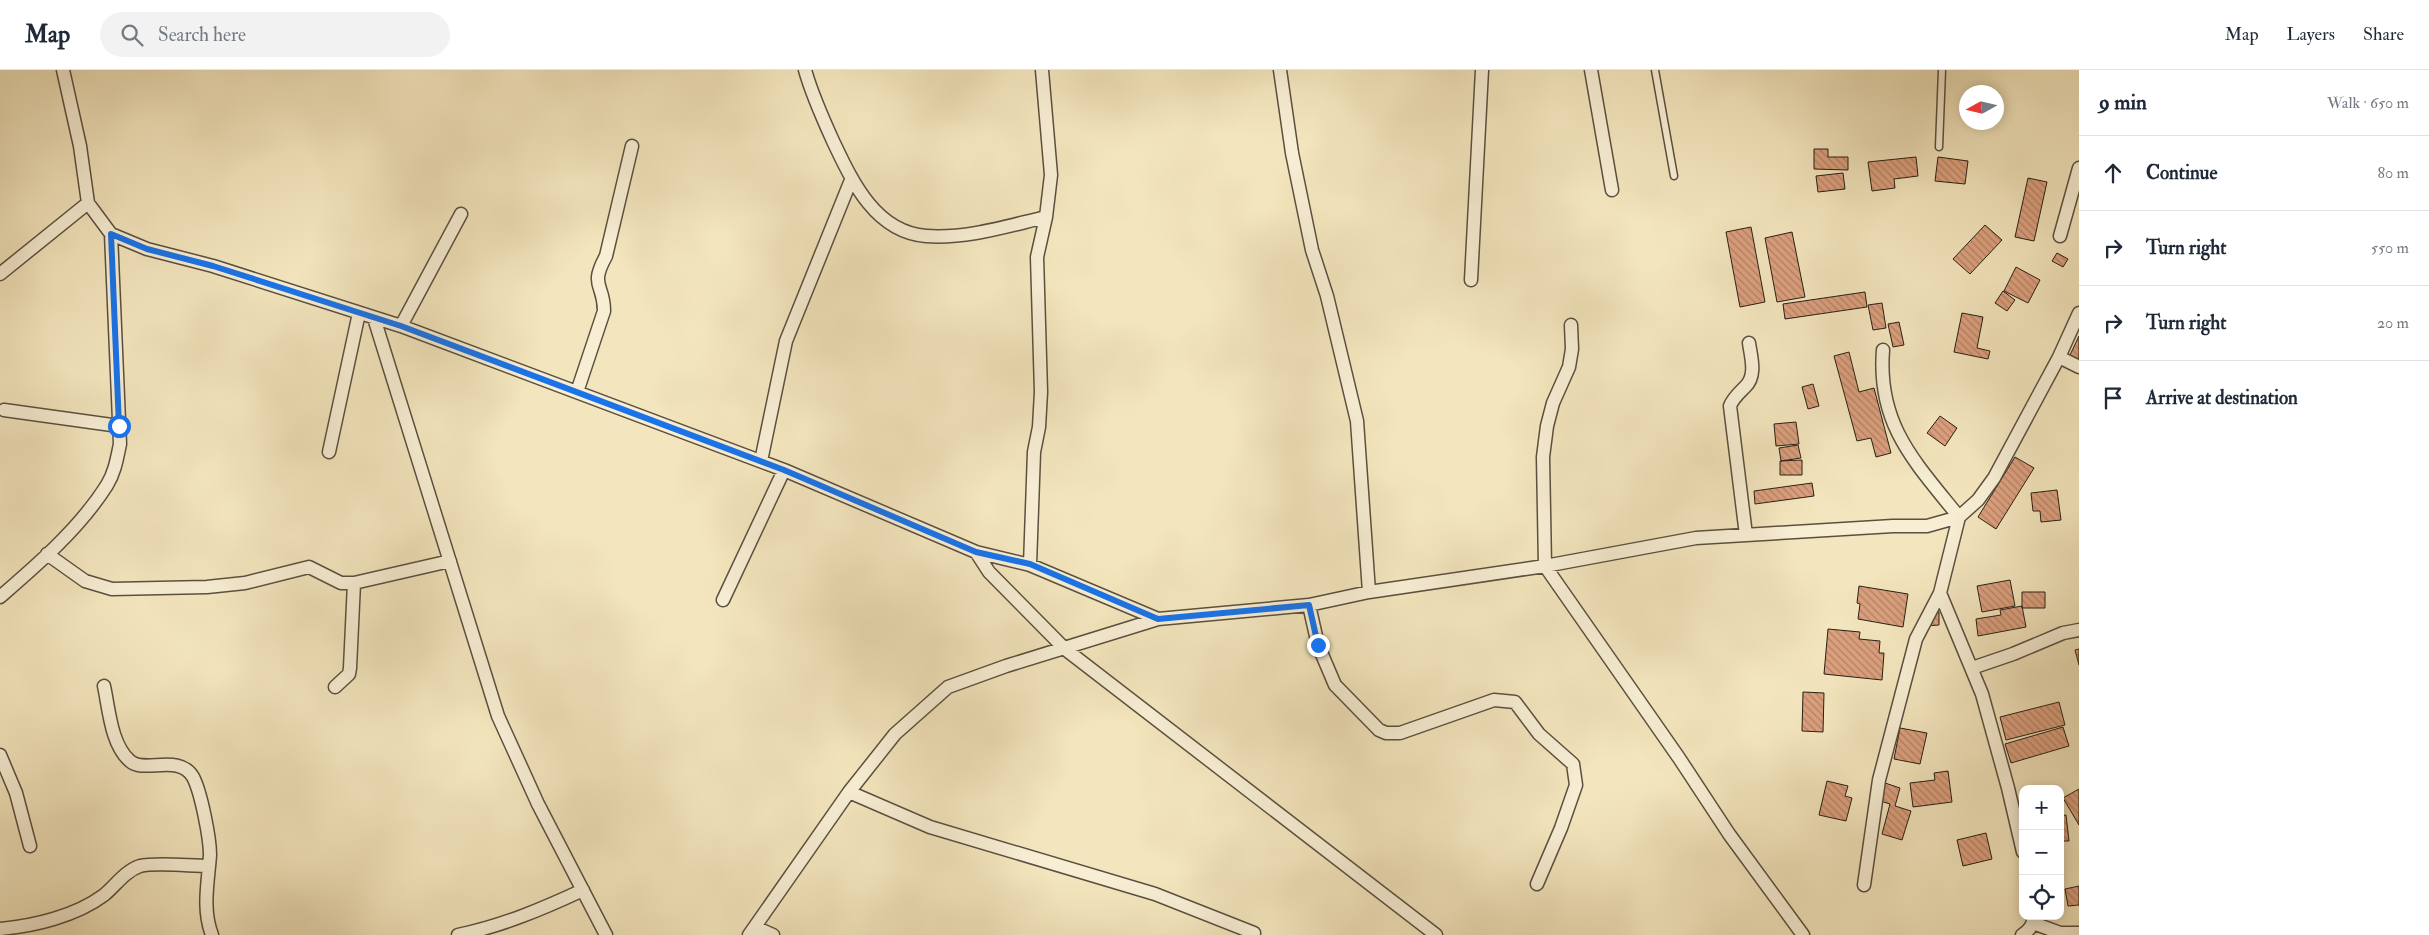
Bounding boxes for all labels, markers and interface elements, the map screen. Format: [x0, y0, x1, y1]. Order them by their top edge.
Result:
search box [100, 12, 450, 57]
text: Map [25, 19, 70, 50]
icon: search [118, 21, 146, 49]
text: Search here [158, 23, 246, 47]
text: Map [2225, 23, 2259, 46]
text: Layers [2287, 23, 2335, 46]
text: Share [2363, 23, 2404, 46]
north arrow [1959, 85, 2004, 130]
text: 9 min [2099, 89, 2147, 116]
text: Walk · 650 m [2327, 93, 2409, 113]
icon: ahead [2099, 159, 2127, 187]
text: Continue [2146, 161, 2217, 185]
text: 80 m [2378, 163, 2409, 183]
icon: right [2099, 234, 2127, 262]
text: Turn right [2146, 236, 2226, 260]
text: 550 m [2371, 238, 2409, 258]
icon: right [2099, 309, 2127, 337]
text: Turn right [2146, 311, 2226, 335]
text: 20 m [2377, 313, 2409, 333]
icon: arrive [2099, 384, 2127, 412]
text: Arrive at destination [2146, 386, 2298, 410]
route start [108, 415, 131, 438]
route end [1307, 634, 1330, 657]
map controls [2019, 785, 2064, 920]
button: + [2019, 785, 2064, 830]
button: − [2019, 830, 2064, 875]
button: locate [2019, 875, 2064, 920]

